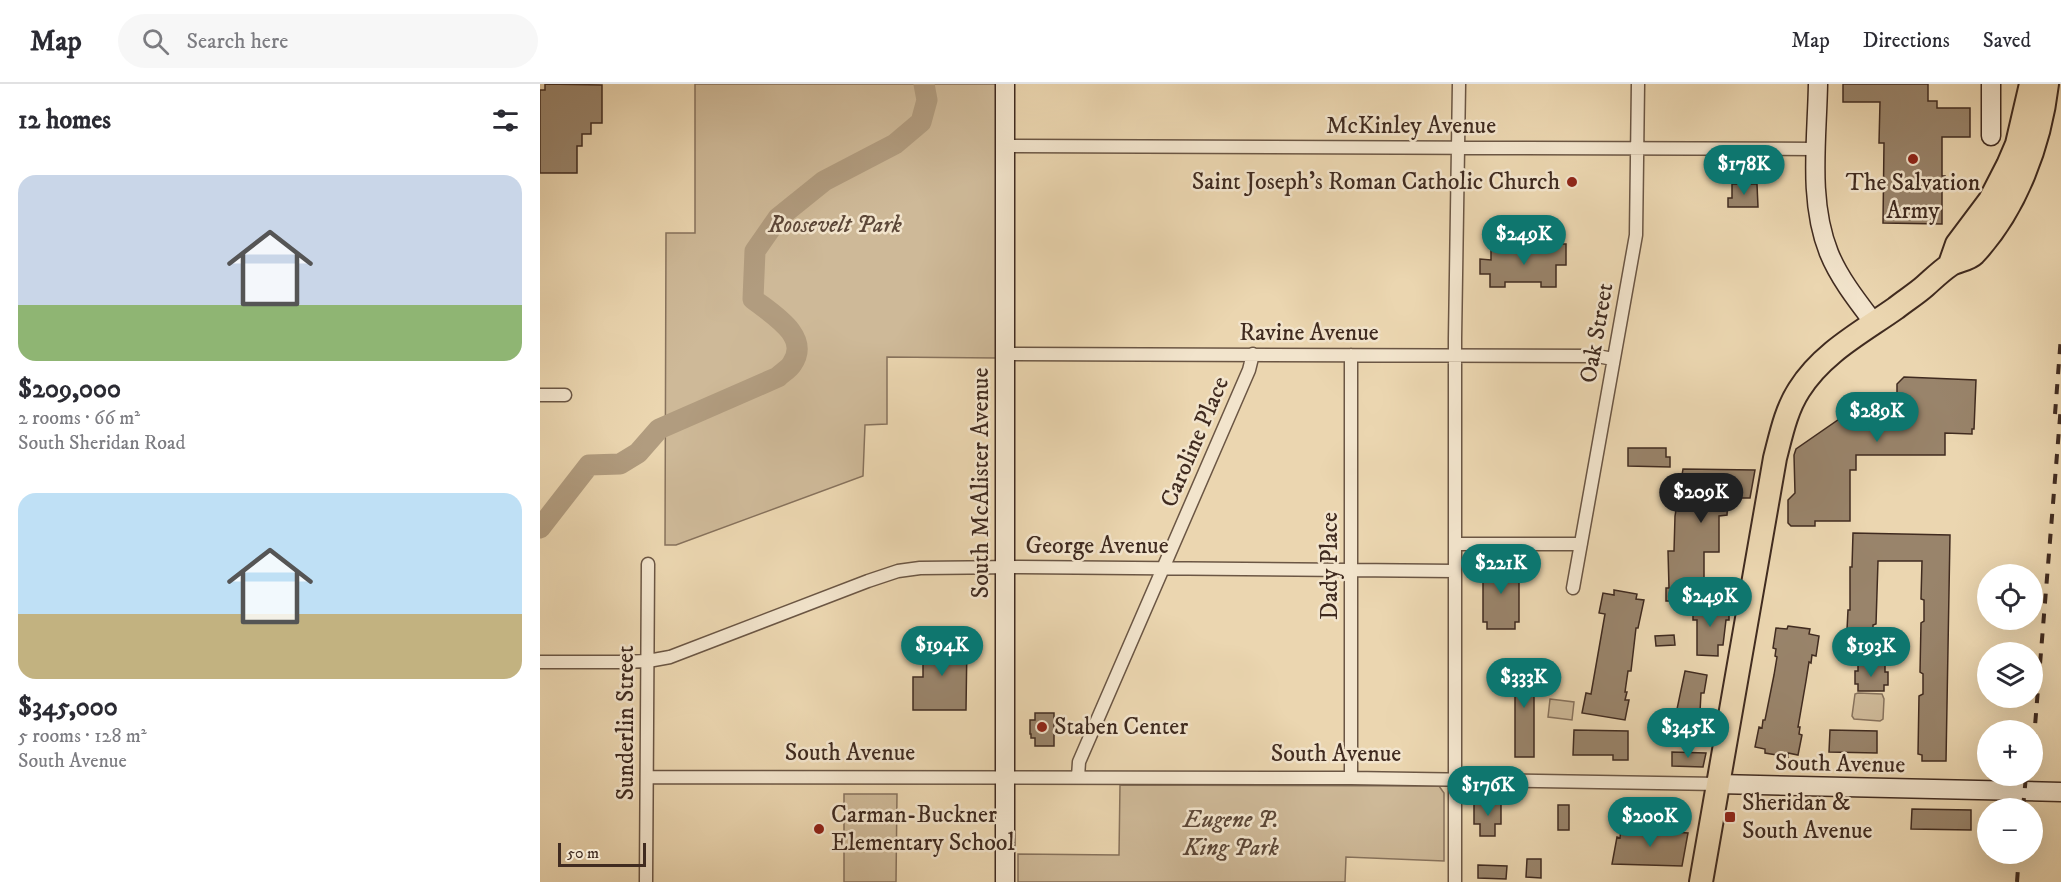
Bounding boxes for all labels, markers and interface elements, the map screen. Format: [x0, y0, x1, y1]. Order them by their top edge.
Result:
search box [118, 14, 538, 68]
text: Map [30, 24, 82, 59]
icon: search [139, 25, 172, 58]
text: Search here [187, 28, 288, 55]
text: Map [1791, 28, 1830, 54]
text: Directions [1863, 28, 1950, 54]
text: Saved [1983, 28, 2031, 54]
text: 12 homes [18, 104, 111, 137]
icon: filters [489, 104, 522, 137]
street label: McKinley Avenue [1326, 111, 1496, 141]
pin: $178K [1702, 145, 1786, 196]
text: $178K [1718, 152, 1770, 177]
marker: The Salvation Army [1906, 152, 1920, 166]
place label: Saint Joseph's Roman Catholic Church [1192, 167, 1560, 197]
place label: The Salvation Army [1846, 168, 1981, 226]
marker: Saint Joseph's Roman Catholic Church [1565, 175, 1579, 189]
park label: Roosevelt Park [767, 210, 902, 240]
icon: home [216, 214, 324, 322]
pin: $249K [1482, 215, 1566, 266]
text: $249K [1496, 222, 1552, 247]
street label: Oak Street [1573, 280, 1621, 385]
street label: Ravine Avenue [1239, 318, 1379, 348]
street label: South McAlister Avenue [966, 368, 996, 598]
street label: Caroline Place [1154, 372, 1236, 512]
text: $209,000 [18, 373, 121, 406]
pin: $289K [1835, 392, 1919, 443]
text: $289K [1850, 399, 1904, 424]
text: 2 rooms · 66 m² [18, 406, 140, 431]
text: South Sheridan Road [18, 431, 185, 456]
pin: $209K [1659, 473, 1743, 524]
text: $209K [1673, 480, 1729, 505]
street label: Dady Place [1315, 512, 1345, 620]
street label: George Avenue [1025, 531, 1169, 561]
icon: home [216, 532, 324, 640]
pin: $221K [1459, 544, 1543, 595]
text: $221K [1475, 551, 1527, 576]
map controls [1977, 564, 2043, 864]
button: locate [1977, 564, 2043, 630]
pin: $249K [1668, 577, 1752, 628]
text: $249K [1682, 584, 1738, 609]
pin: $194K [900, 626, 984, 677]
pin: $193K [1829, 627, 1913, 678]
text: $194K [915, 633, 969, 658]
text: $193K [1846, 634, 1896, 659]
button: layers [1977, 642, 2043, 708]
street label: Sunderlin Street [611, 645, 641, 801]
pin: $333K [1482, 658, 1566, 709]
text: $333K [1500, 665, 1548, 690]
text: $345,000 [18, 691, 118, 724]
pin: $345K [1646, 708, 1730, 759]
place label: Staben Center [1054, 712, 1188, 742]
text: $345K [1661, 715, 1715, 740]
marker: Staben Center [1035, 720, 1049, 734]
button: + [1977, 720, 2043, 786]
text: 5 rooms · 128 m² [18, 724, 147, 749]
street label: South Avenue [785, 738, 915, 768]
street label: South Avenue [1271, 739, 1401, 769]
street label: South Avenue [1775, 748, 1906, 780]
text: South Avenue [18, 749, 127, 774]
pin: $176K [1446, 766, 1530, 817]
text: $176K [1461, 773, 1515, 798]
place label: Sheridan & South Avenue [1742, 788, 1873, 846]
pin: $200K [1608, 797, 1692, 848]
button: − [1977, 798, 2043, 864]
place label: Carman-Buckner Elementary School [831, 800, 1015, 858]
text: $200K [1622, 804, 1678, 829]
park label: Eugene P. King Park [1181, 805, 1279, 863]
marker: Sheridan & South Avenue [1723, 810, 1737, 824]
marker: Carman-Buckner Elementary School [812, 822, 826, 836]
scale bar [558, 840, 646, 868]
text: 50 m [567, 843, 599, 863]

